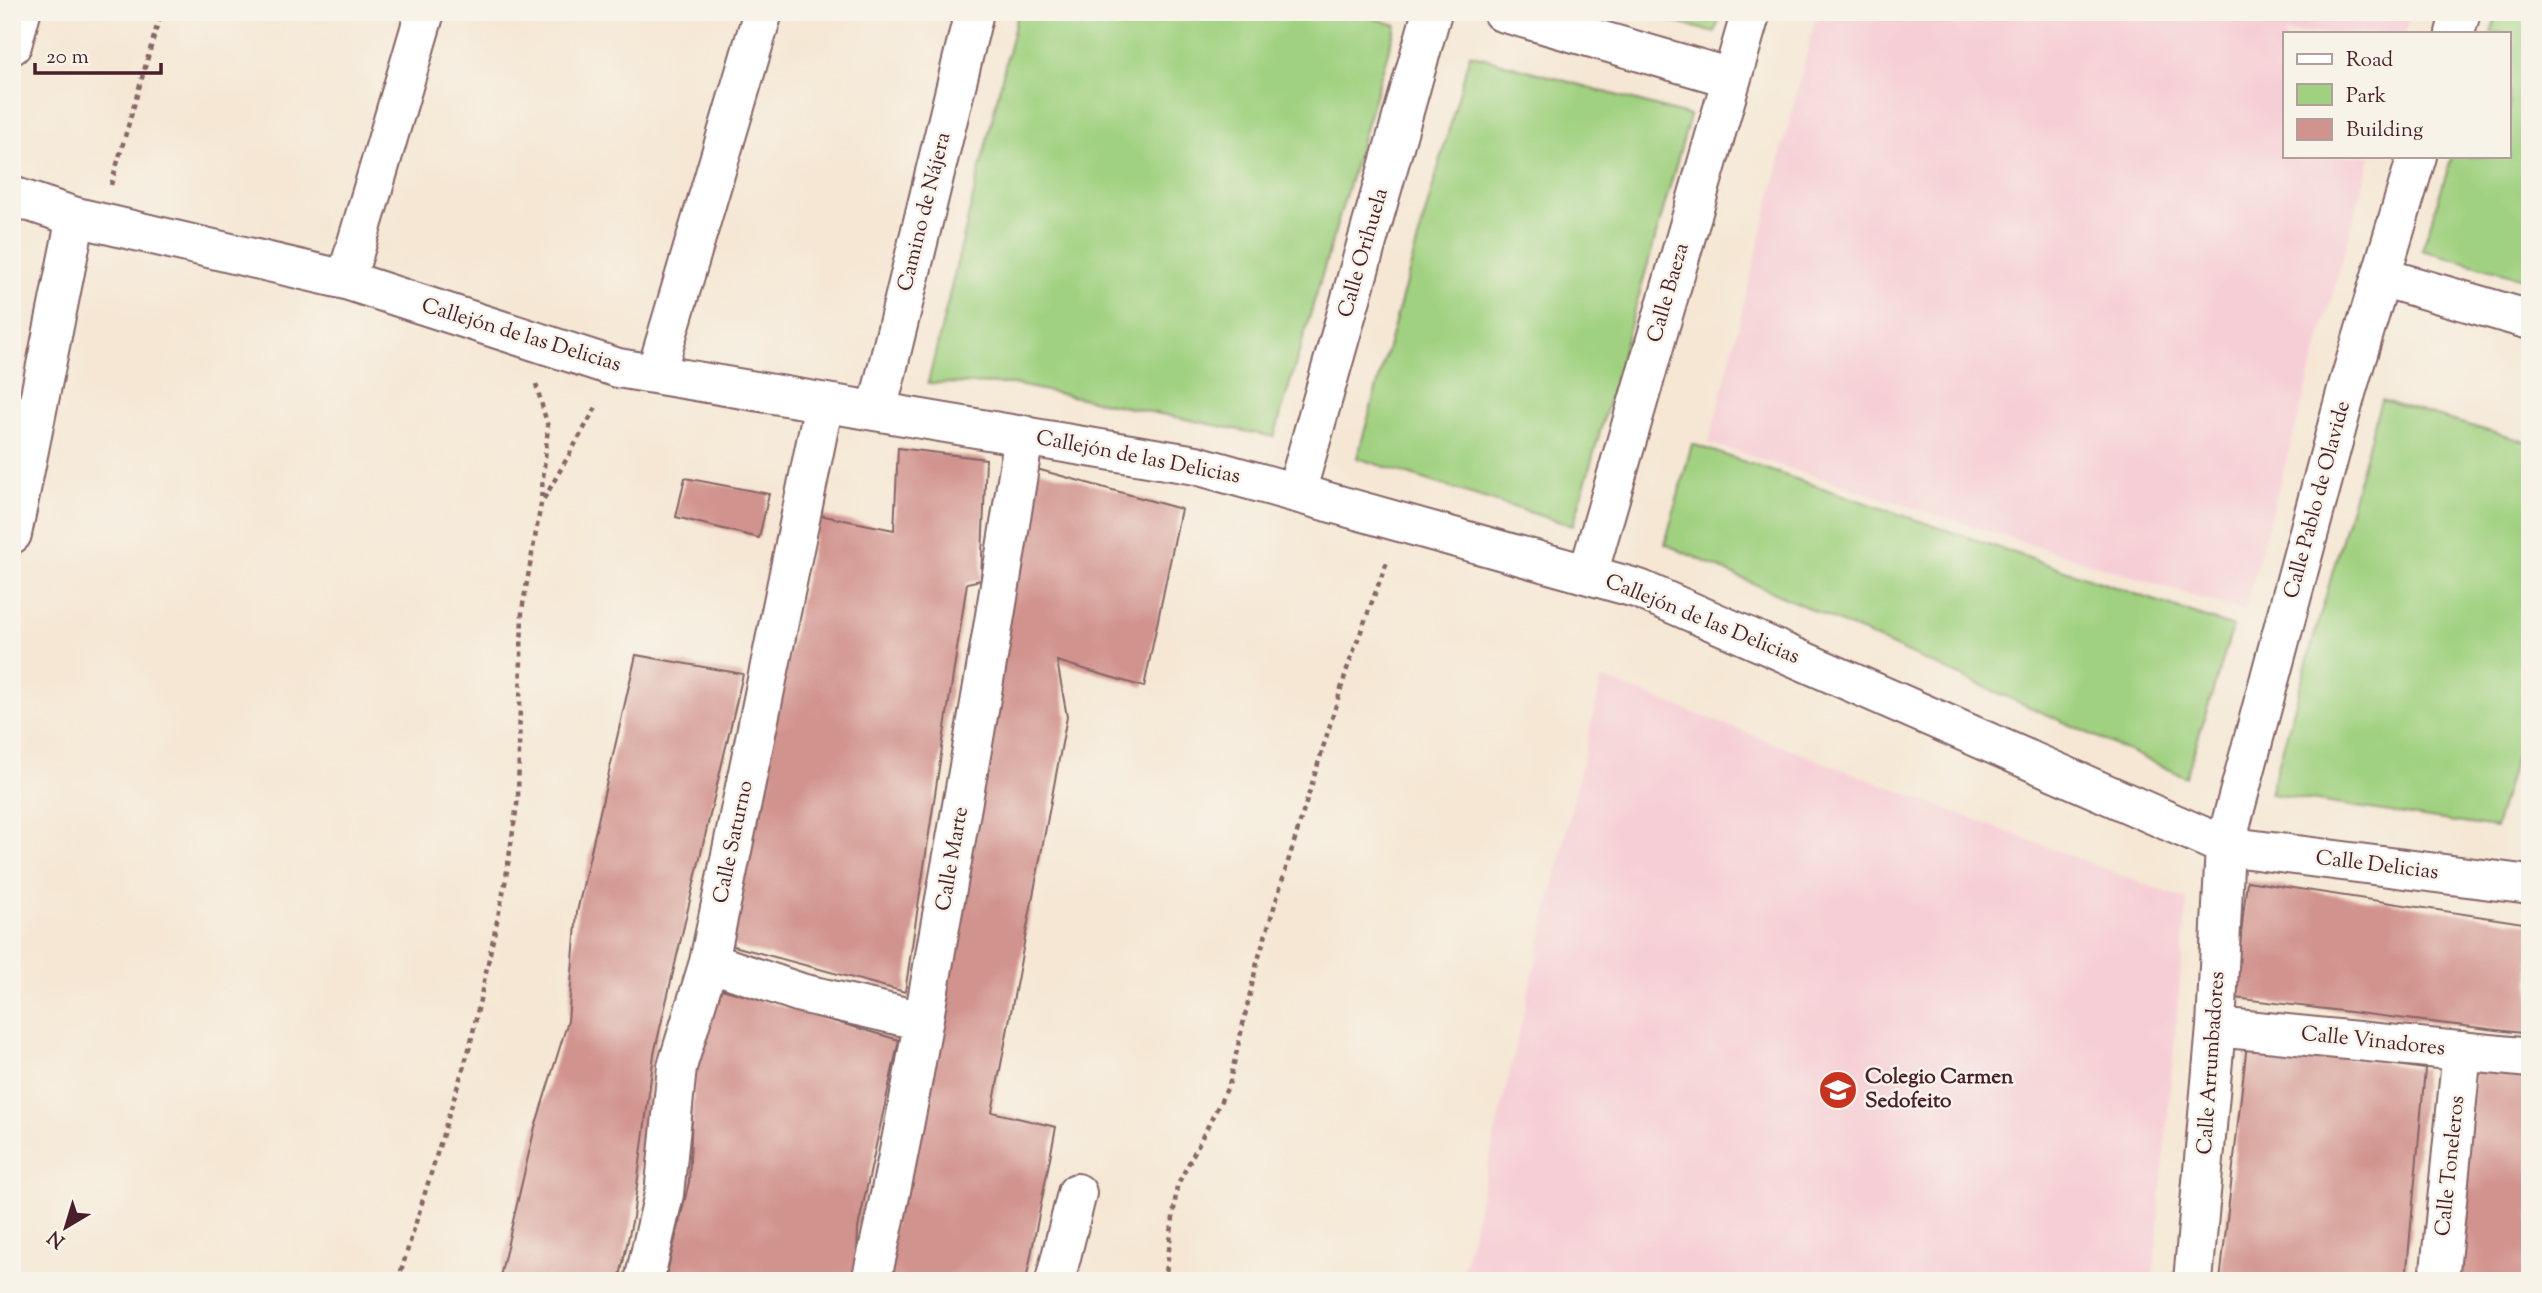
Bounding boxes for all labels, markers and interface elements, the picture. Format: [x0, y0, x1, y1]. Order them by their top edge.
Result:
scale bar [35, 32, 161, 76]
legend [2283, 32, 2510, 158]
text: 20 m [46, 43, 89, 73]
text: Road [2346, 46, 2393, 76]
text: Park [2346, 82, 2387, 112]
text: Building [2346, 116, 2423, 146]
street label: Camino de Nájera [891, 129, 959, 295]
street label: Calle Orihuela [1331, 185, 1397, 321]
street label: Calle Baeza [1641, 239, 1698, 346]
street label: Callejón de las Delicias [418, 291, 624, 381]
street label: Calle Pablo de Olavide [2277, 398, 2359, 602]
street label: Callejón de las Delicias [1033, 424, 1243, 492]
street label: Callejón de las Delicias [1600, 567, 1804, 673]
street label: Calle Saturno [706, 778, 762, 906]
street label: Calle Marte [929, 804, 977, 914]
street label: Calle Delicias [2314, 844, 2440, 888]
street label: Calle Arrumbadores [2191, 970, 2233, 1156]
street label: Calle Vinadores [2300, 1020, 2446, 1064]
place label: Colegio Carmen Sedofeito [1865, 1063, 2014, 1117]
school or university icon: Colegio Carmen Sedofeito [1817, 1069, 1859, 1111]
street label: Calle Toneleros [2429, 1094, 2473, 1238]
north arrow [32, 1192, 102, 1262]
text: N [43, 1223, 71, 1254]

